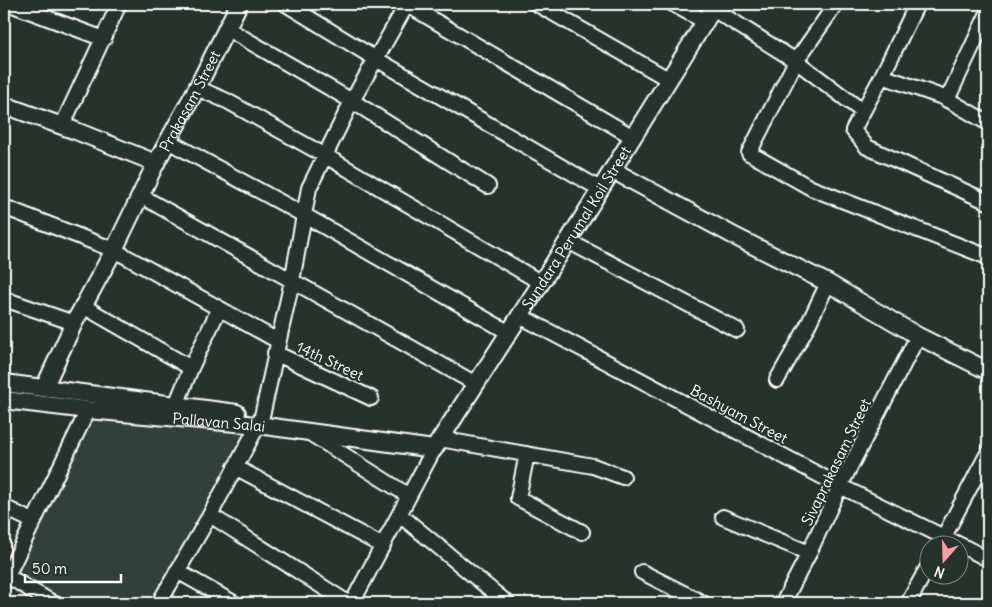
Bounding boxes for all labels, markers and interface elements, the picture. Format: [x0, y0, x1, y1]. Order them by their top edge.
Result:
street label: Prakasam Street [155, 47, 224, 155]
street label: Sundara Perumal Koil Street [517, 142, 635, 313]
street label: 14th Street [293, 337, 367, 385]
street label: Bashyam Street [687, 380, 791, 448]
street label: Sivaprakasam Street [797, 395, 875, 529]
street label: Pallavan Salai [172, 408, 266, 435]
north arrow [920, 534, 970, 584]
scale bar [25, 552, 121, 584]
text: 50 m [32, 559, 67, 578]
text: N [932, 562, 947, 582]

